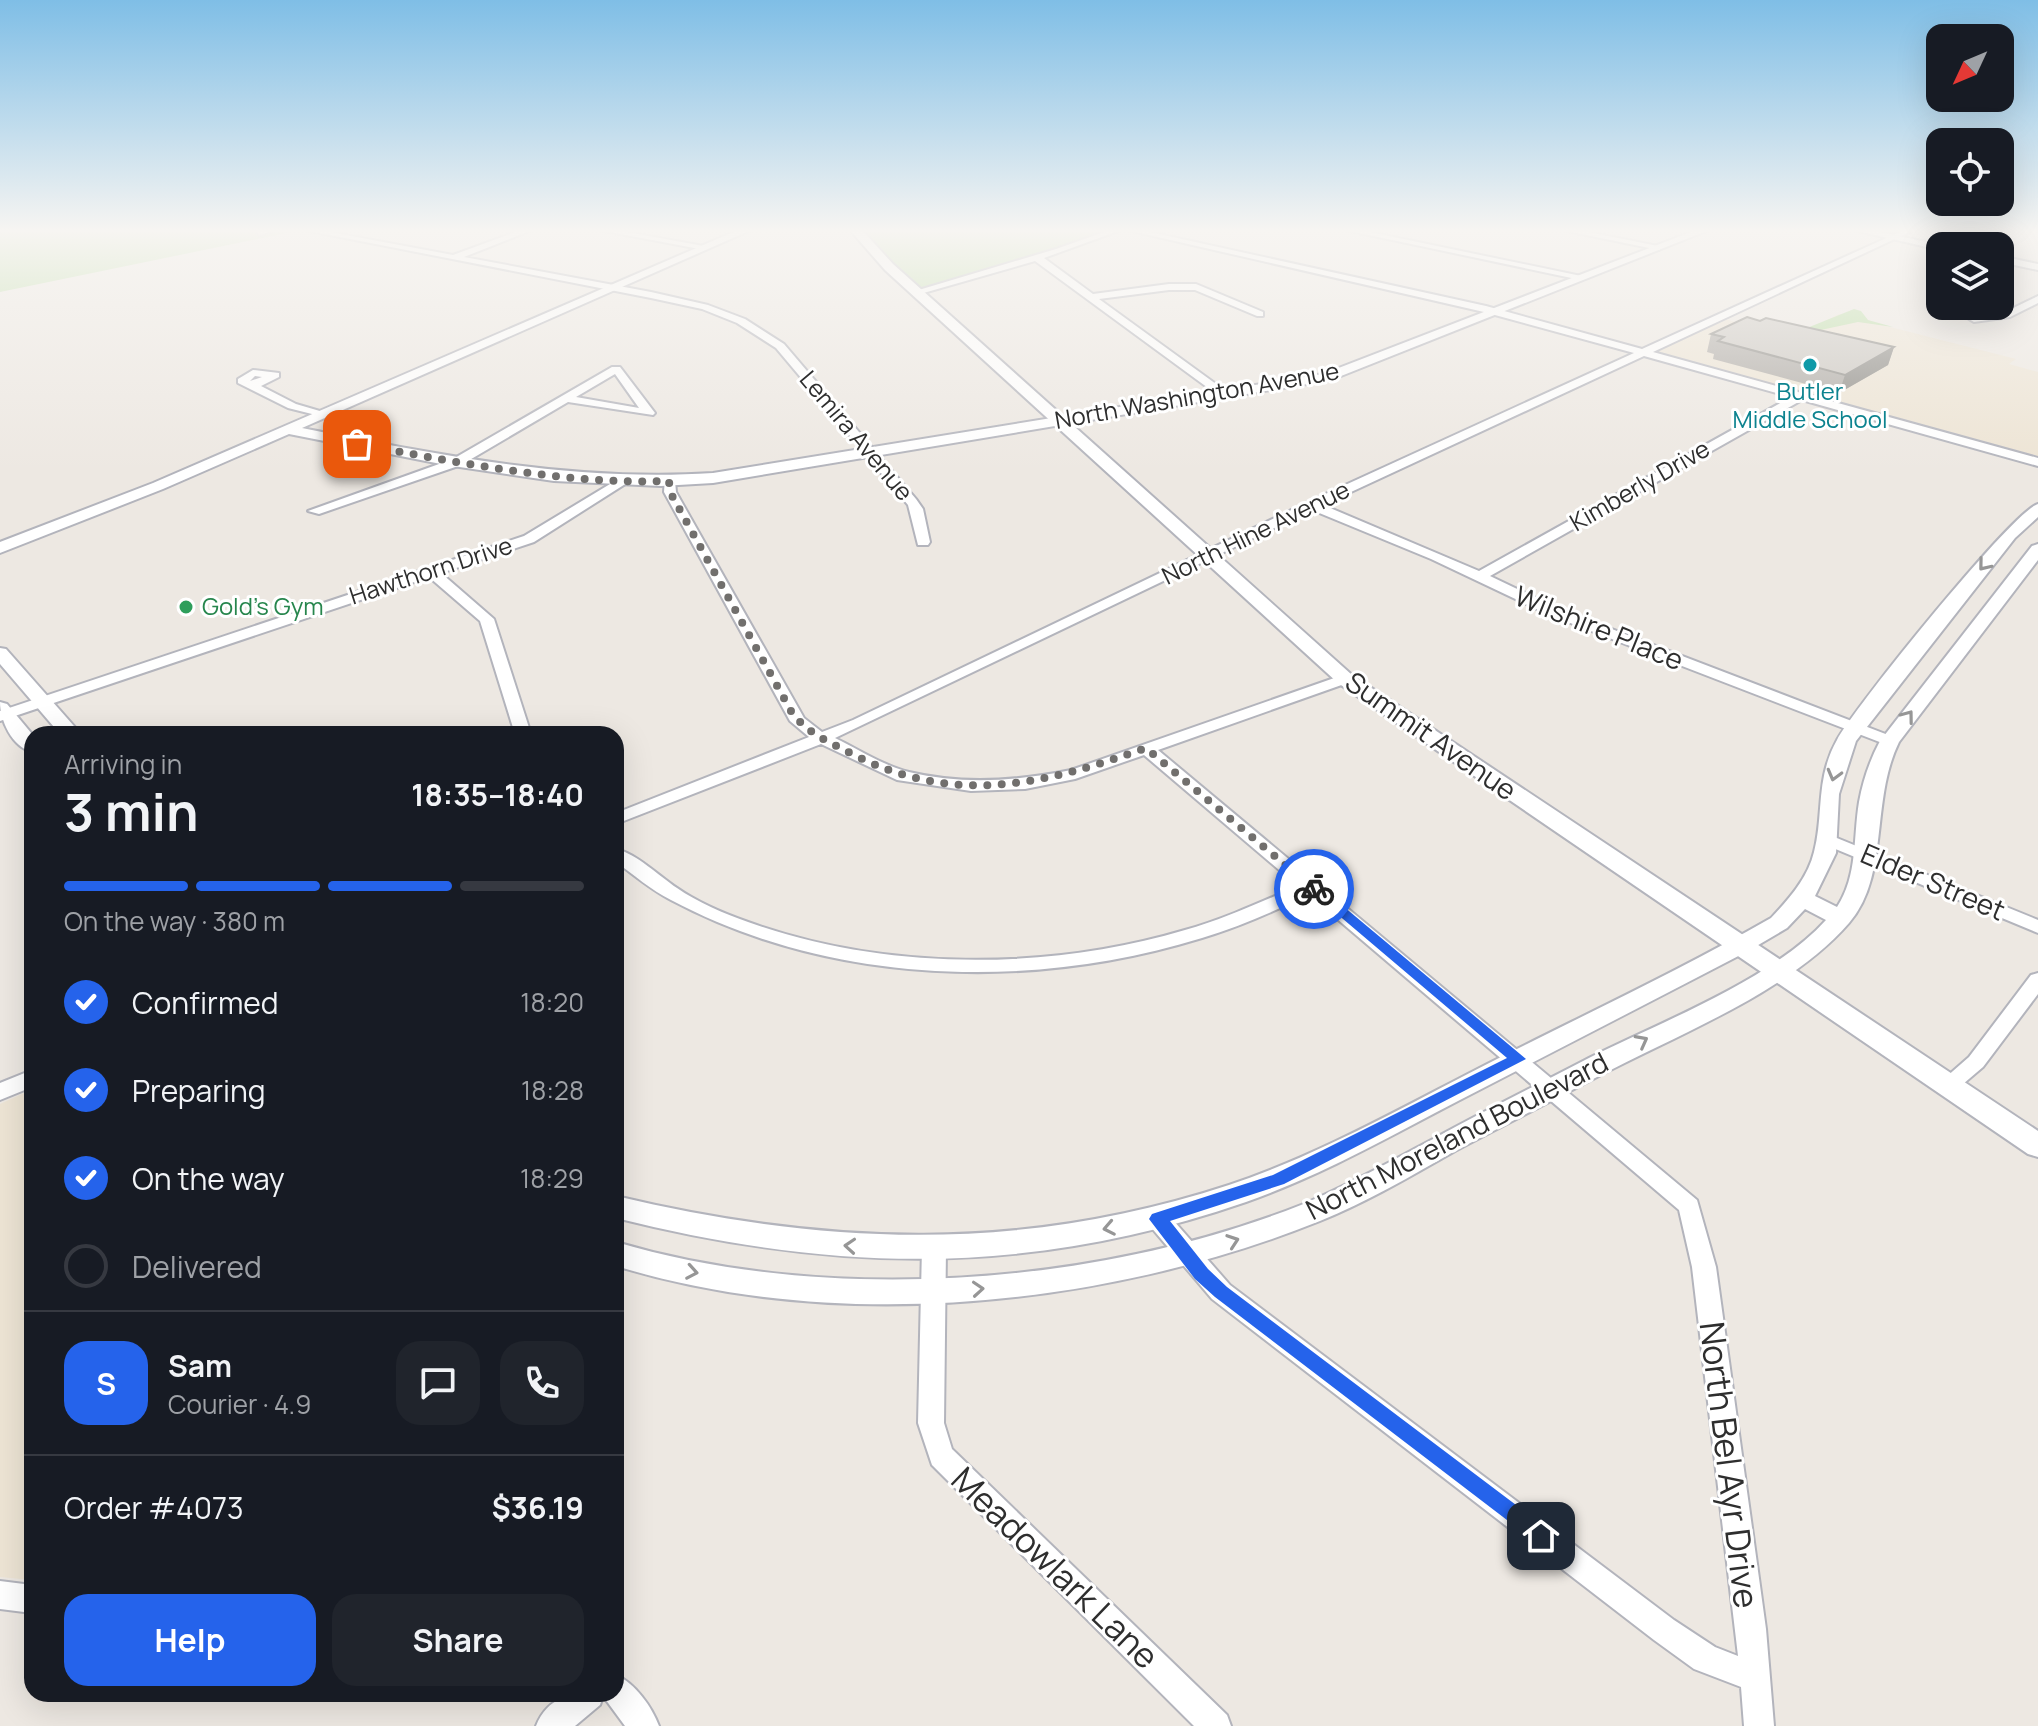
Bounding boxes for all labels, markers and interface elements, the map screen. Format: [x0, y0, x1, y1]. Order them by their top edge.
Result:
north arrow [1926, 24, 2014, 112]
map controls [1926, 24, 2014, 320]
button: locate [1926, 128, 2014, 216]
button: layers [1926, 232, 2014, 320]
street label: North Washington Avenue [1052, 353, 1341, 436]
marker: Butler Middle School [1801, 356, 1819, 374]
street label: Lemira Avenue [793, 363, 921, 507]
place label: Butler Middle School [1733, 374, 1887, 435]
pin [323, 410, 391, 478]
icon: bag [335, 422, 379, 466]
street label: Kimberly Drive [1563, 431, 1715, 538]
street label: North Hine Avenue [1156, 472, 1355, 591]
street label: Hawthorn Drive [345, 528, 516, 611]
one-way arrow [1979, 556, 1994, 570]
street label: Wilshire Place [1509, 576, 1689, 678]
place label: Gold's Gym [202, 589, 324, 622]
marker: Gold's Gym [177, 598, 195, 616]
street label: Summit Avenue [1339, 662, 1525, 808]
one-way arrow [1899, 710, 1913, 725]
text: Arriving in [64, 746, 182, 782]
one-way arrow [1827, 767, 1843, 781]
text: 18:35–18:40 [411, 774, 584, 815]
text: 3 min [64, 776, 199, 847]
street label: Elder Street [1855, 834, 2011, 929]
courier [1274, 849, 1354, 929]
icon: bike [1292, 867, 1336, 911]
text: On the way · 380 m [64, 903, 285, 939]
icon: check [64, 980, 108, 1024]
text: Confirmed [132, 982, 279, 1023]
text: 18:20 [520, 984, 584, 1020]
one-way arrow [1634, 1035, 1648, 1051]
street label: North Moreland Boulevard [1299, 1042, 1614, 1228]
icon: check [64, 1068, 108, 1112]
text: Preparing [132, 1070, 266, 1111]
text: 18:28 [521, 1072, 584, 1108]
icon: check [64, 1156, 108, 1200]
text: On the way [132, 1158, 285, 1199]
text: 18:29 [520, 1160, 584, 1196]
one-way arrow [1102, 1219, 1115, 1236]
one-way arrow [1226, 1235, 1240, 1251]
one-way arrow [843, 1238, 856, 1255]
text: Delivered [132, 1246, 262, 1287]
one-way arrow [685, 1262, 699, 1279]
one-way arrow [972, 1281, 985, 1298]
street label: North Bel Ayr Drive [1690, 1319, 1770, 1611]
button: chat [396, 1341, 480, 1425]
button: phone [500, 1341, 584, 1425]
text: Sam [168, 1345, 232, 1386]
text: S [96, 1363, 116, 1404]
text: Courier · 4.9 [168, 1386, 311, 1422]
street label: Meadowlark Lane [942, 1456, 1169, 1678]
text: Order #4073 [64, 1487, 244, 1528]
text: $36.19 [492, 1487, 584, 1528]
pin [1507, 1502, 1575, 1570]
icon: home [1519, 1514, 1563, 1558]
button: Help [64, 1594, 316, 1686]
button: Share [332, 1594, 584, 1686]

